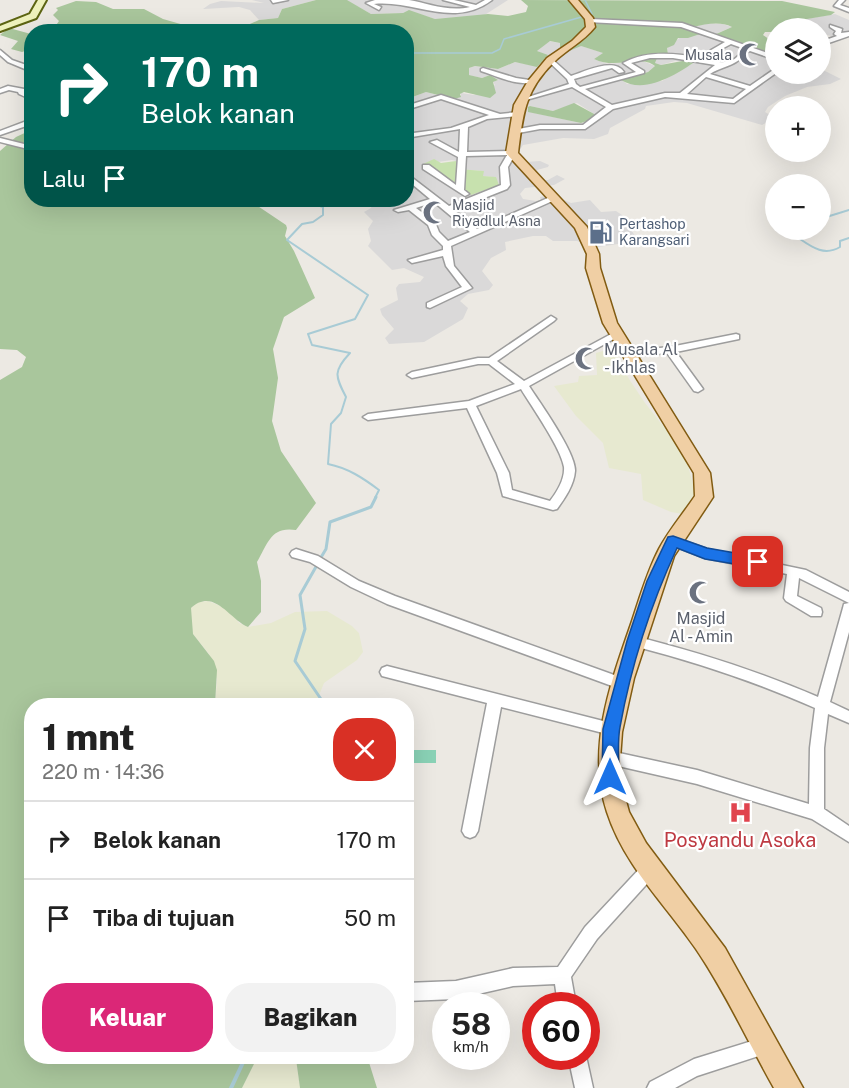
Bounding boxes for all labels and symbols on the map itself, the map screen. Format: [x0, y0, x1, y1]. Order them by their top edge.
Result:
mosque icon: Musala [737, 42, 763, 68]
place label: Musala [685, 47, 732, 63]
place label: Masjid Riyadlul Asna [452, 197, 541, 229]
mosque icon: Masjid Riyadlul Asna [421, 200, 447, 226]
place label: Pertashop Karangsari [619, 216, 689, 248]
fuel station icon: Pertashop Karangsari [588, 219, 614, 245]
place label: Musala Al - Ikhlas [604, 340, 678, 377]
mosque icon: Musala Al - Ikhlas [573, 345, 599, 371]
pin [732, 536, 783, 587]
mosque icon: Masjid Al - Amin [688, 580, 714, 606]
place label: Masjid Al - Amin [669, 609, 733, 646]
position arrow [578, 745, 642, 809]
hospital icon: Posyandu Asoka [727, 800, 753, 826]
place label: Posyandu Asoka [664, 828, 816, 852]
speed limit sign: 60 [522, 992, 600, 1070]

